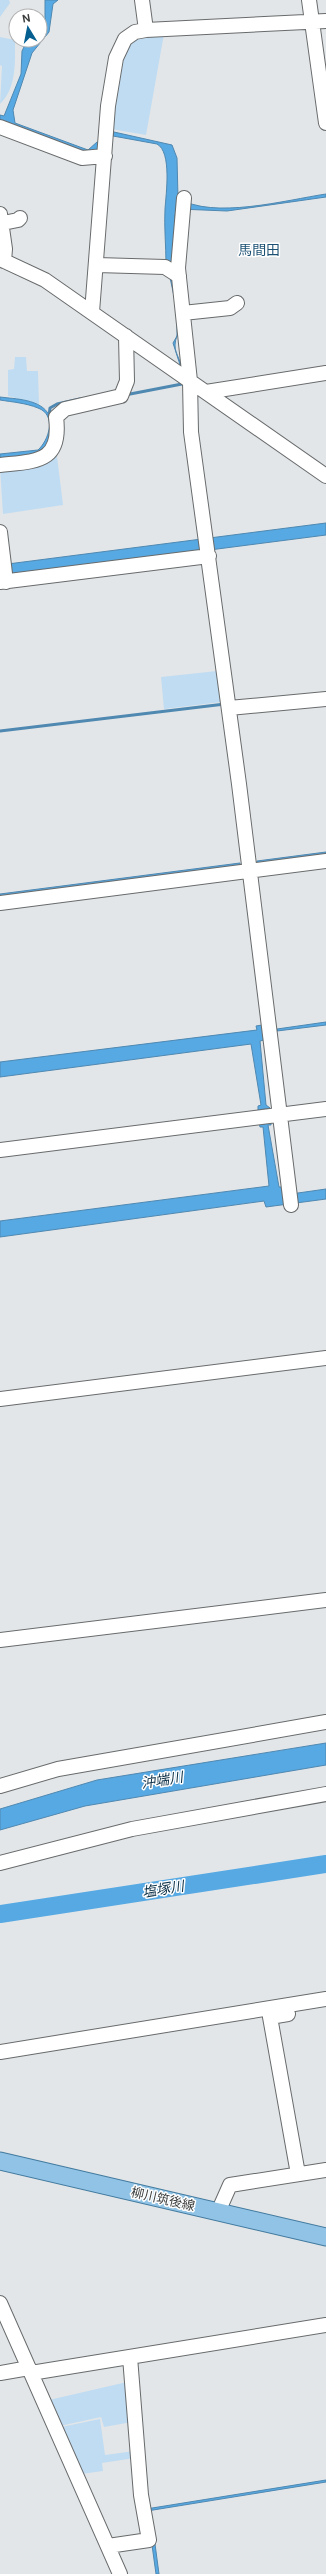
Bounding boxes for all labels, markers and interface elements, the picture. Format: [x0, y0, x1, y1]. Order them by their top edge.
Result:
north arrow [8, 8, 48, 48]
text: N [21, 11, 31, 26]
district label: 馬間田 [238, 241, 280, 259]
water label: 沖端川 [140, 1768, 186, 1792]
water label: 塩塚川 [141, 1877, 187, 1901]
street label: 柳川筑後線 [129, 2183, 197, 2215]

